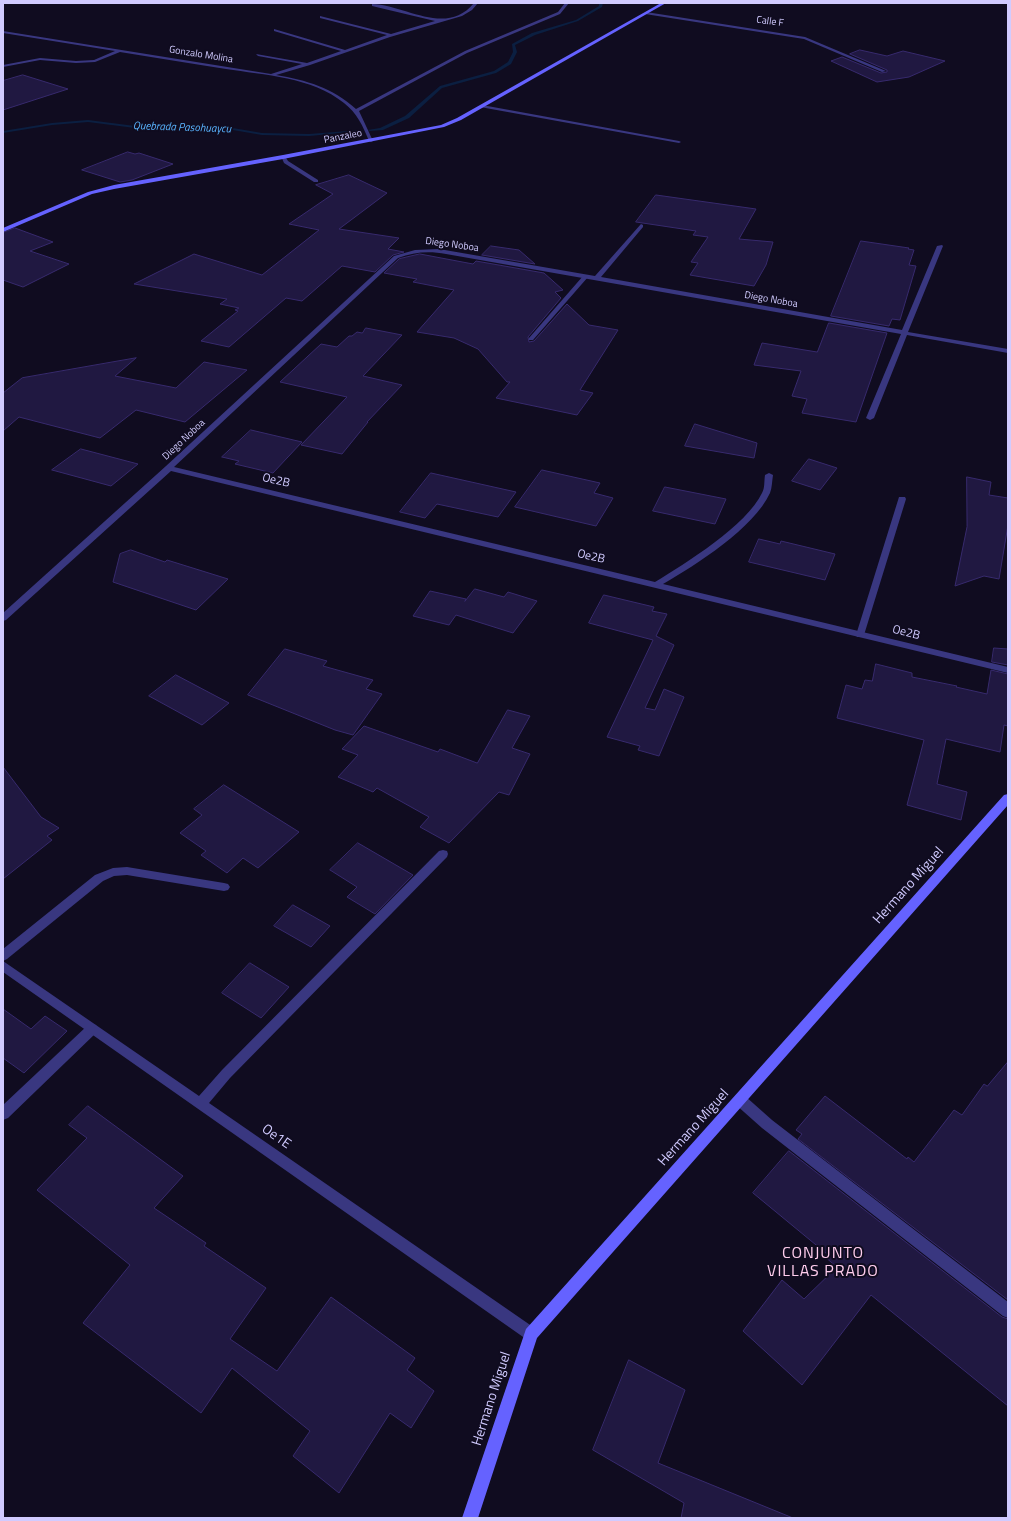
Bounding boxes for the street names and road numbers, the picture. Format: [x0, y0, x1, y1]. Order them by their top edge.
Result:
street label: Calle F [756, 14, 784, 30]
street label: Gonzalo Molina [168, 44, 234, 66]
street label: Panzaleo [323, 127, 363, 147]
street label: Diego Noboa [425, 235, 479, 255]
street label: Diego Noboa [743, 289, 799, 311]
street label: Diego Noboa [160, 417, 208, 463]
street label: Oe2B [261, 471, 291, 491]
street label: Oe2B [576, 547, 606, 567]
street label: Oe2B [891, 623, 921, 643]
street label: Hermano Miguel [870, 844, 948, 928]
street label: Hermano Miguel [655, 1086, 733, 1170]
street label: Oe1E [258, 1121, 294, 1153]
street label: Hermano Miguel [469, 1350, 515, 1448]

